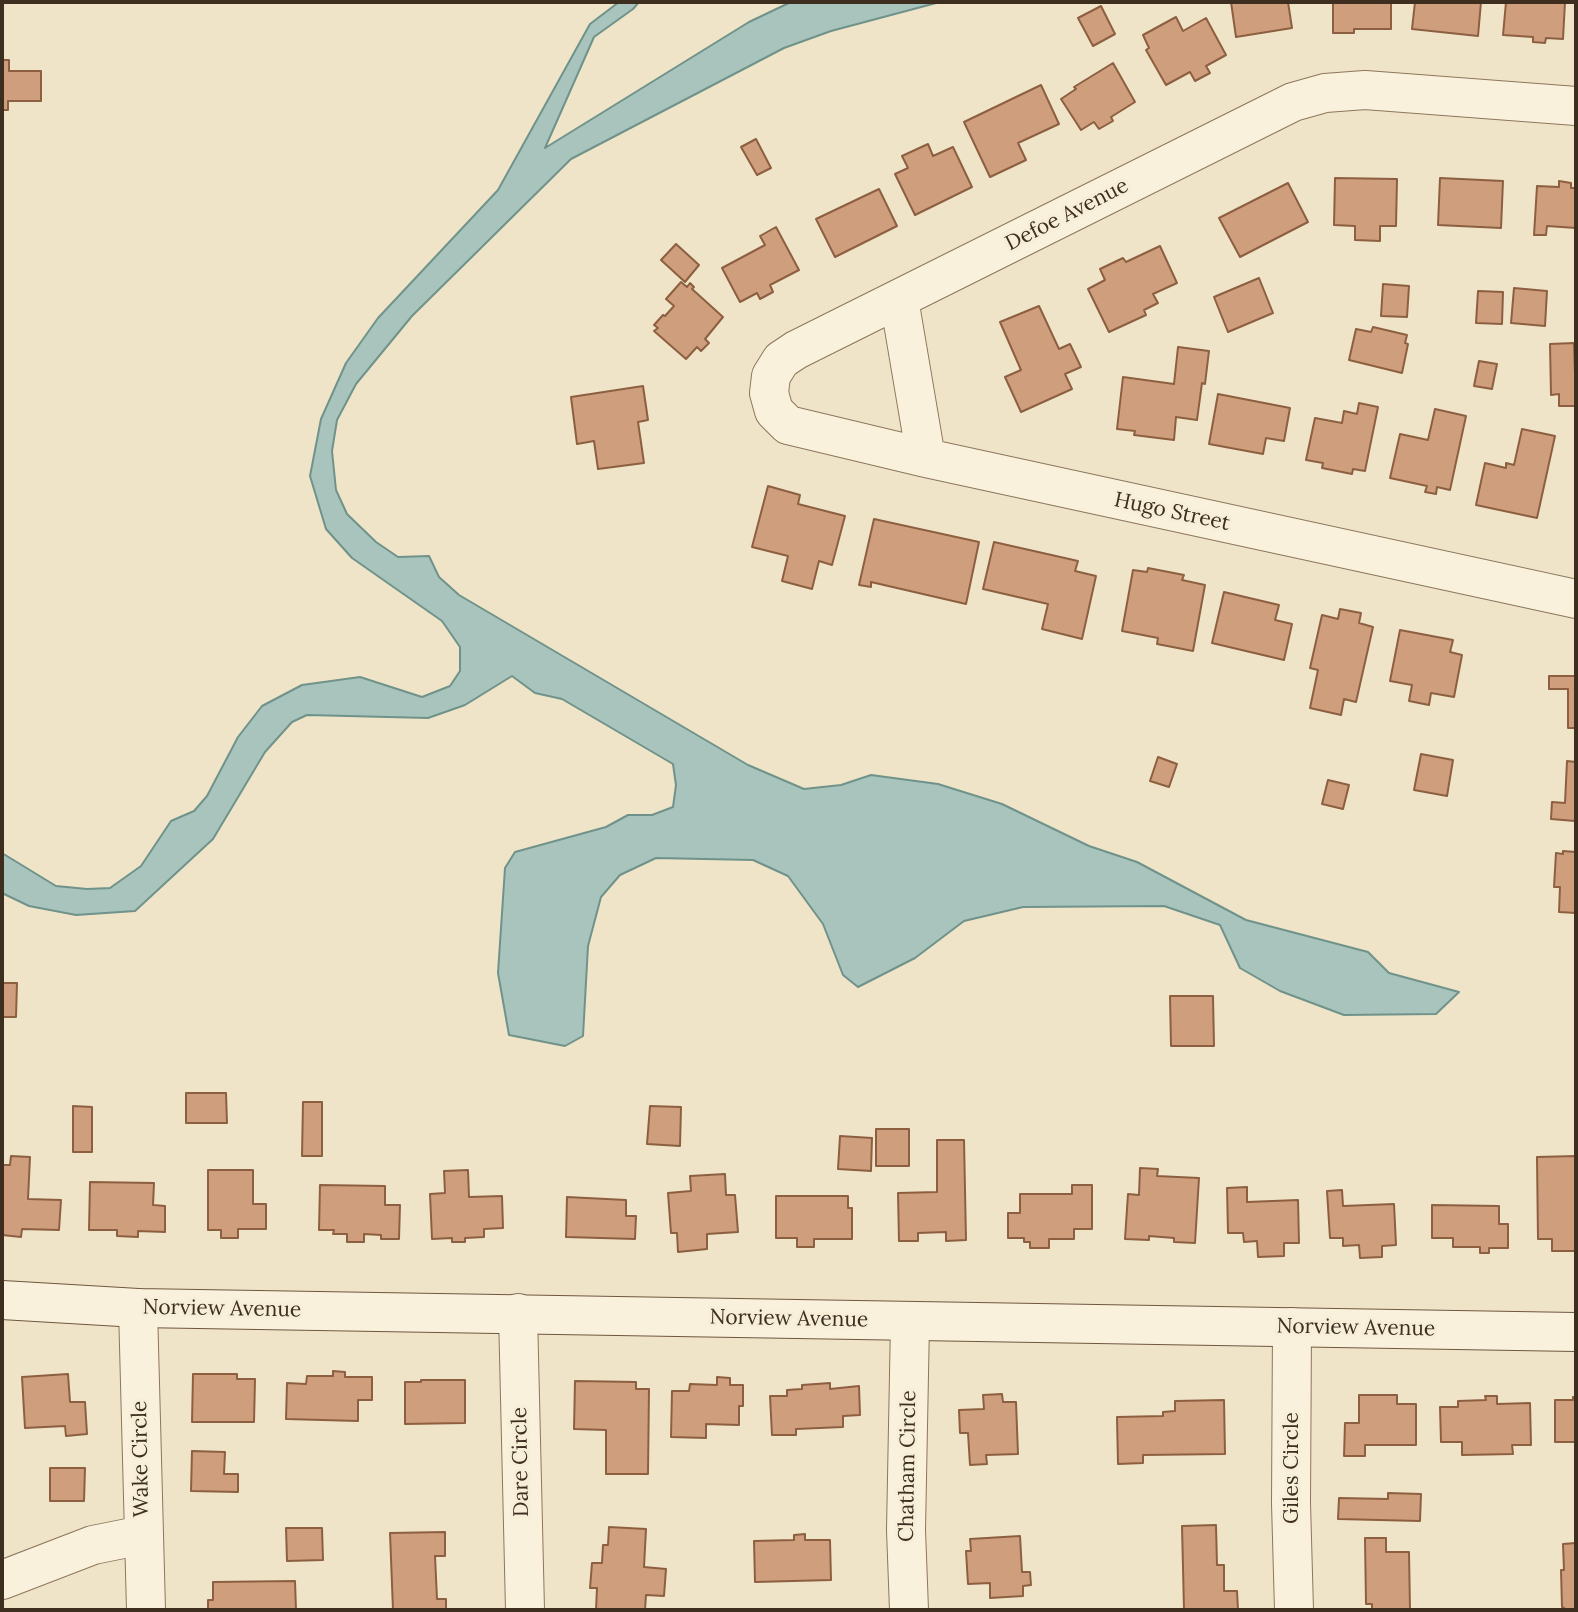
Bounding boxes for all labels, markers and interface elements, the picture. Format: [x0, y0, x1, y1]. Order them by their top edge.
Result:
street label: Defoe Avenue [1001, 173, 1133, 257]
street label: Hugo Street [1112, 487, 1232, 537]
street label: Norview Avenue [142, 1295, 302, 1323]
street label: Norview Avenue [709, 1305, 869, 1333]
street label: Norview Avenue [1276, 1314, 1436, 1342]
street label: Chatham Circle [894, 1390, 922, 1542]
street label: Wake Circle [127, 1400, 155, 1518]
street label: Dare Circle [507, 1407, 535, 1517]
street label: Giles Circle [1279, 1412, 1305, 1524]

